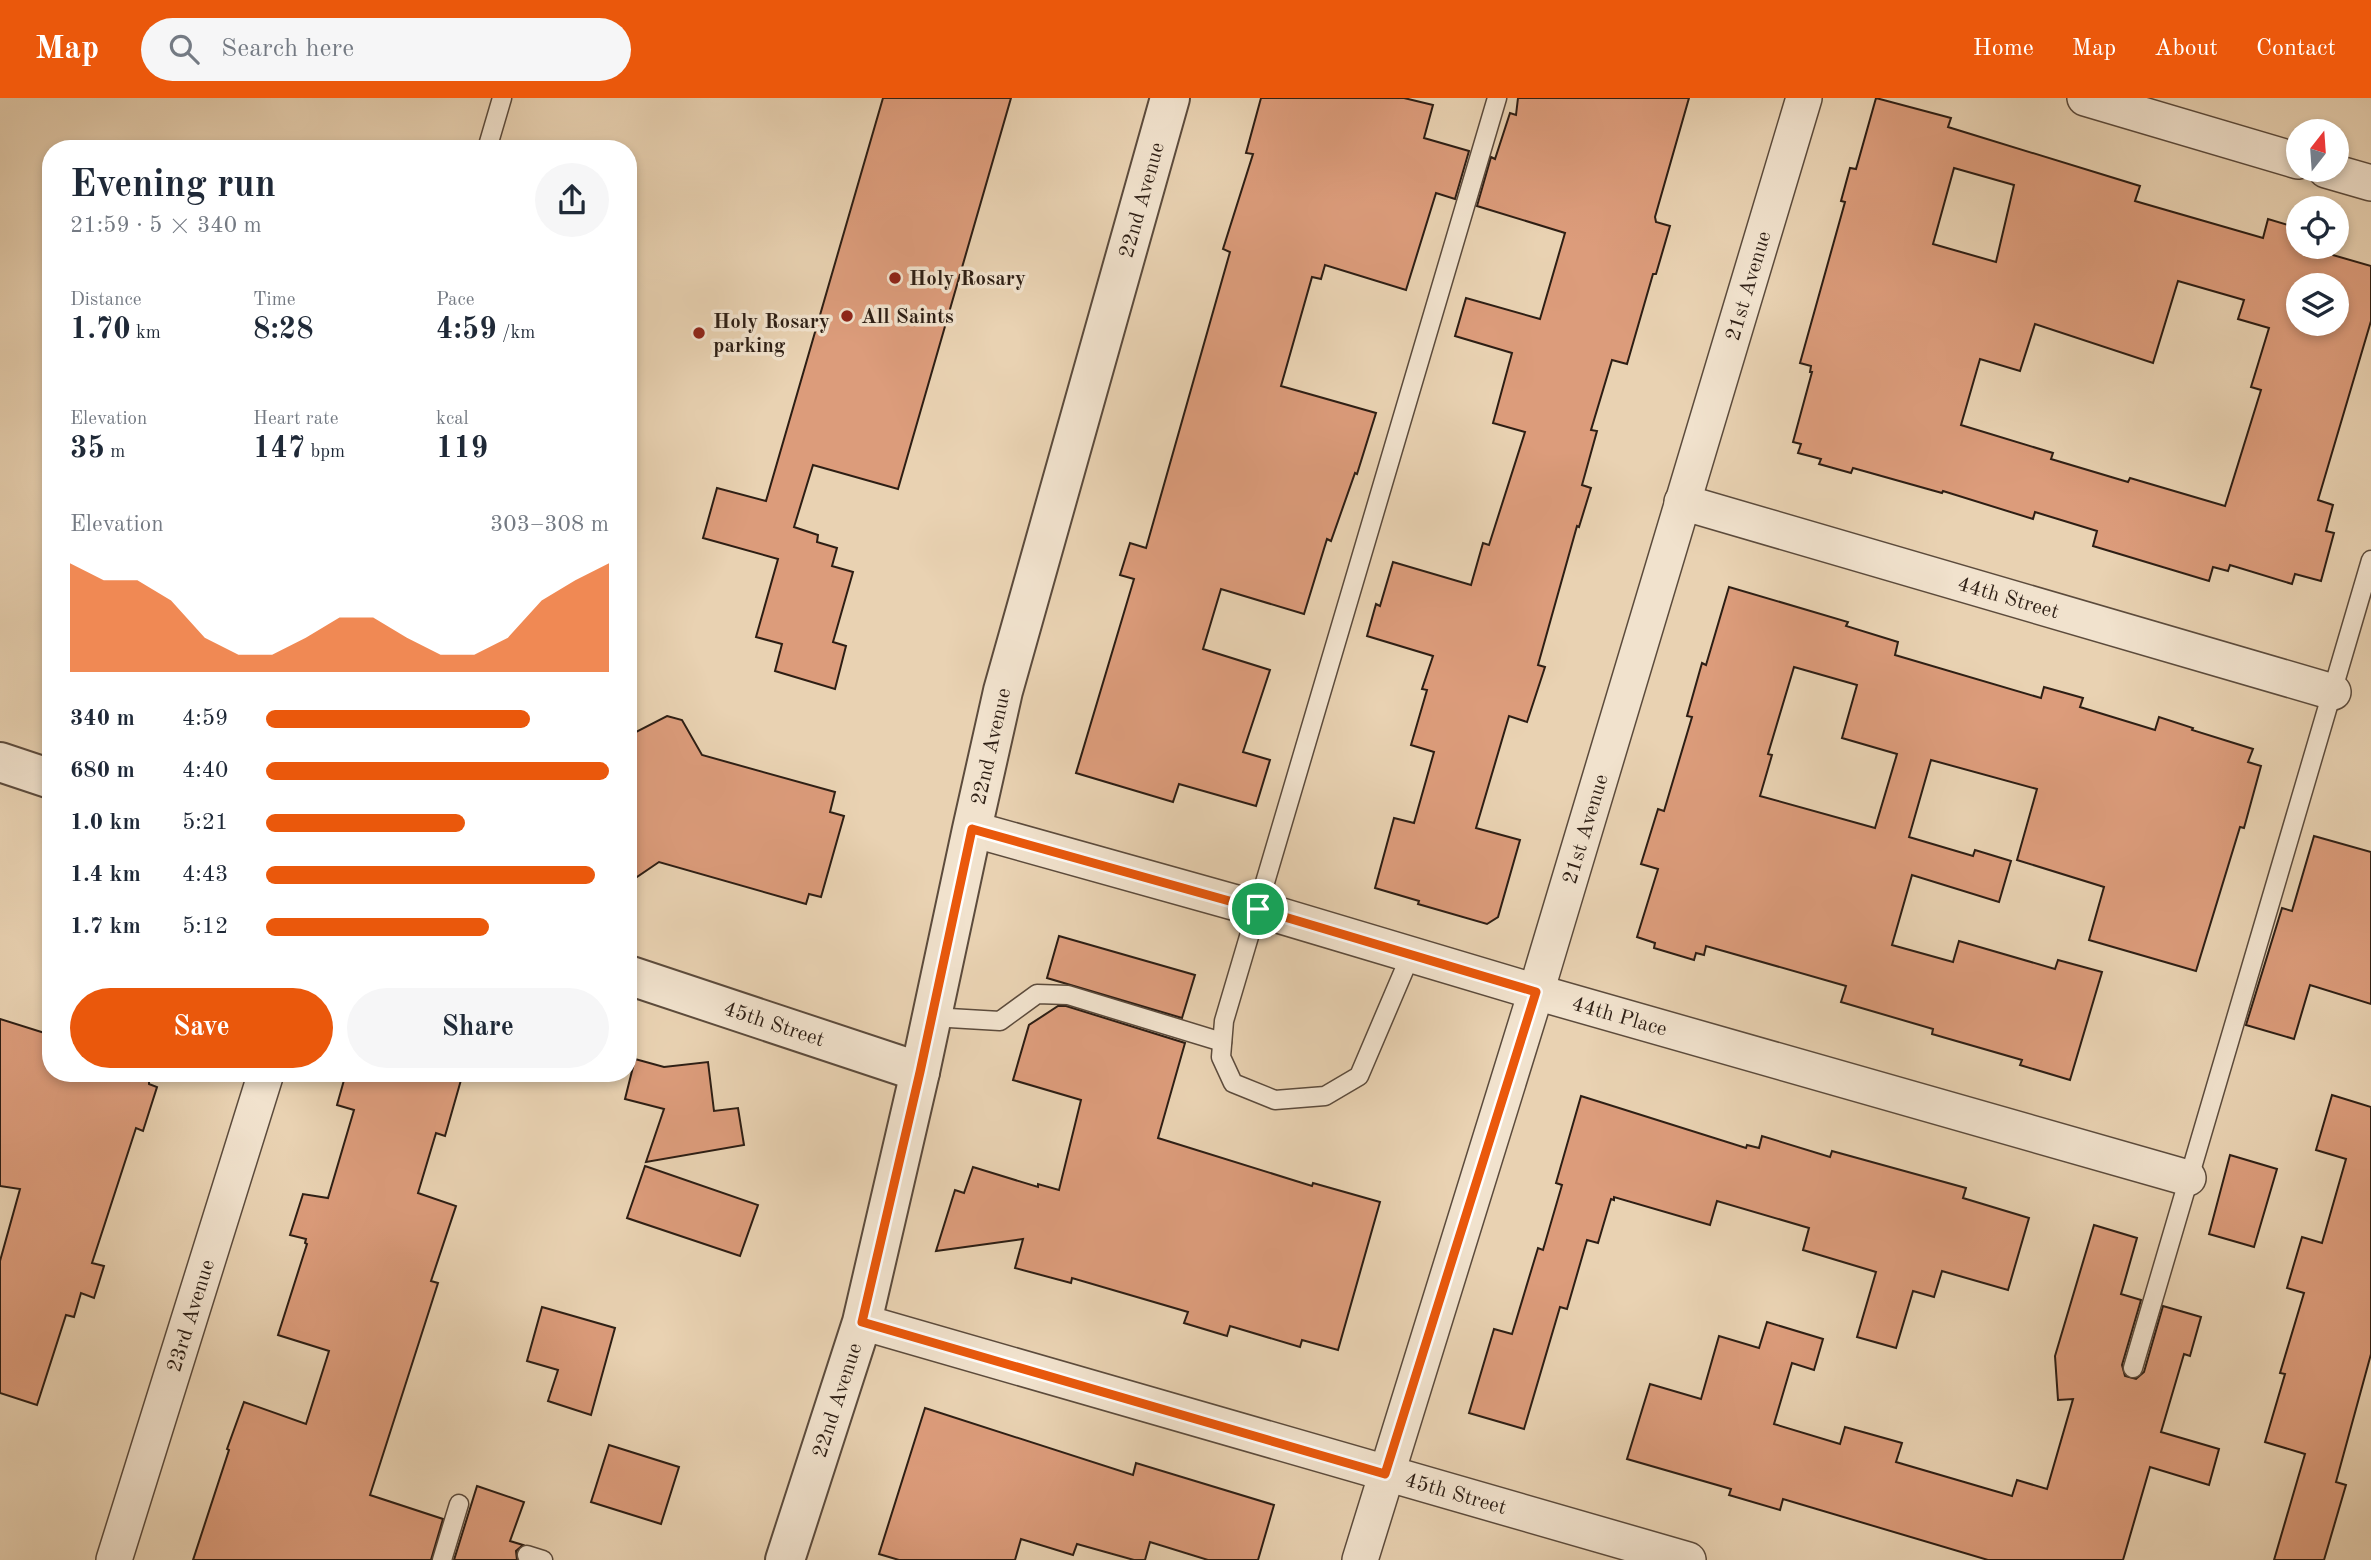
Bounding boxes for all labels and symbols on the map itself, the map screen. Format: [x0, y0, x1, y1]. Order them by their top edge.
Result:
north arrow [2286, 119, 2348, 182]
street label: 22nd Avenue [1116, 140, 1169, 261]
street label: 21st Avenue [1723, 229, 1776, 343]
place label: Holy Rosary [909, 269, 1026, 290]
marker: Holy Rosary [887, 270, 903, 286]
place label: All Saints [861, 307, 954, 328]
marker: All Saints [839, 308, 855, 324]
place label: Holy Rosary parking [713, 312, 830, 357]
marker: Holy Rosary parking [691, 325, 707, 341]
street label: 44th Street [1955, 574, 2061, 623]
street label: 22nd Avenue [969, 686, 1015, 807]
street label: 21st Avenue [1560, 772, 1613, 887]
pin [1228, 879, 1288, 939]
street label: 44th Place [1569, 994, 1669, 1041]
street label: 45th Street [721, 998, 827, 1051]
street label: 23rd Avenue [164, 1257, 219, 1375]
street label: 22nd Avenue [810, 1341, 866, 1461]
street label: 45th Street [1402, 1470, 1509, 1519]

